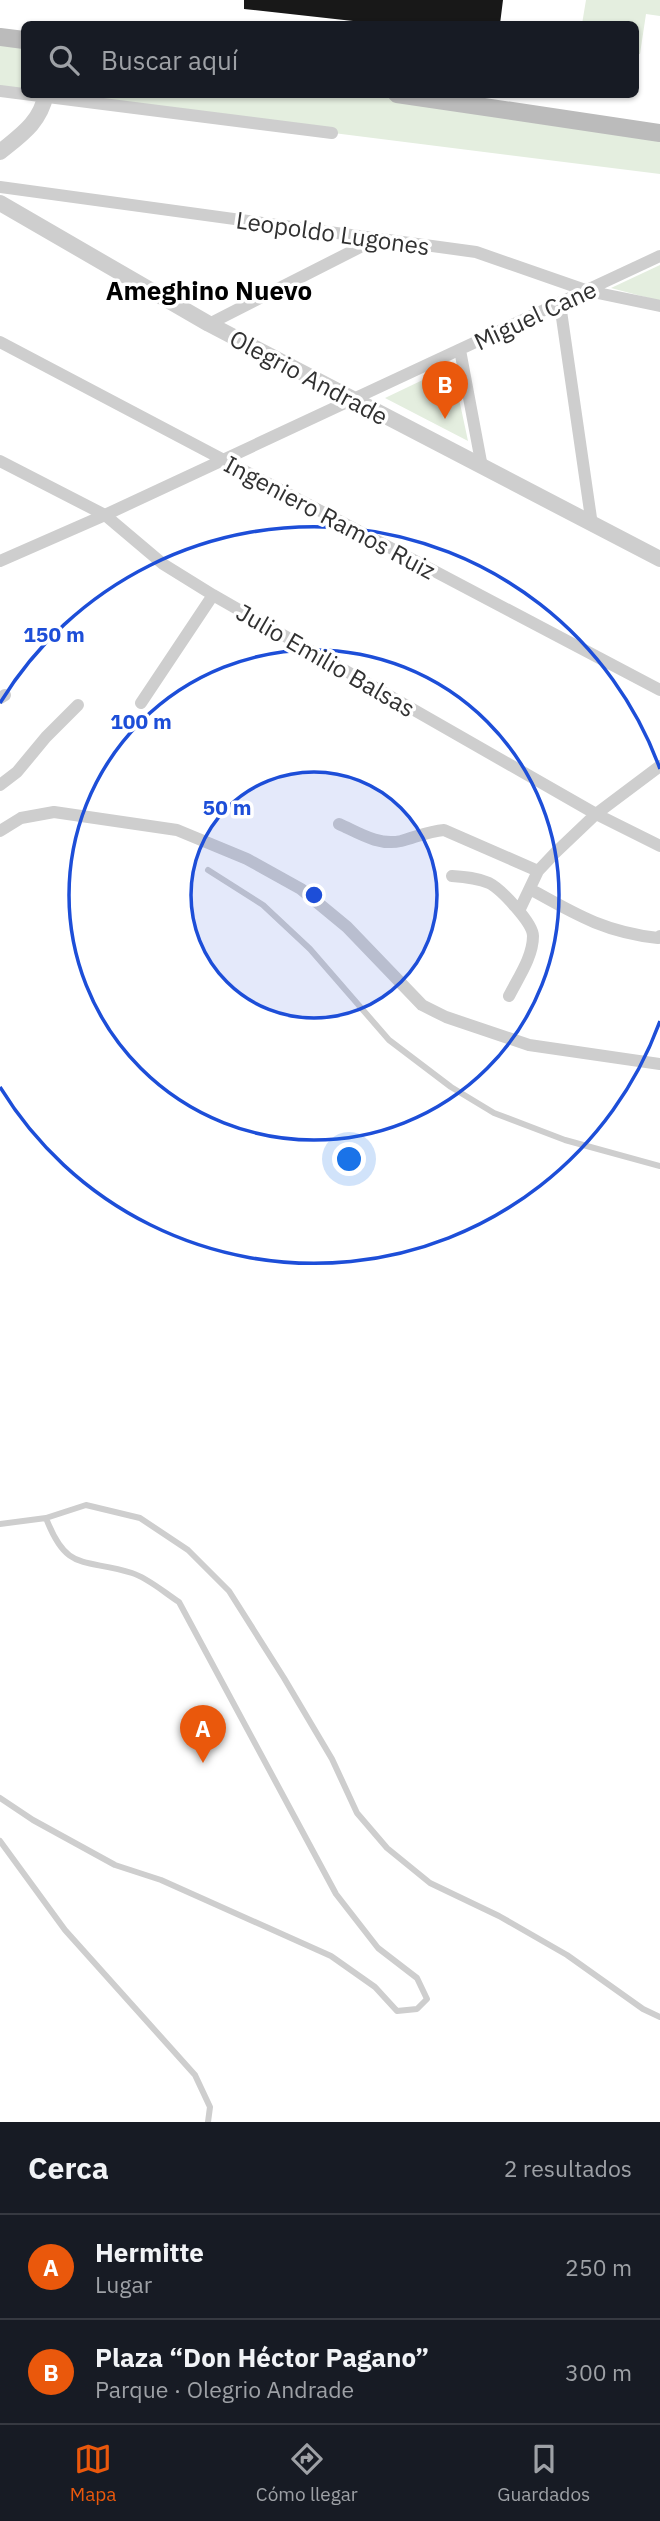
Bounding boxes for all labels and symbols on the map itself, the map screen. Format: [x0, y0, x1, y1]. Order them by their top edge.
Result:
street label: Leopoldo Lugones [234, 204, 432, 262]
district label: Ameghino Nuevo [106, 273, 312, 307]
street label: Miguel Cane [469, 273, 601, 357]
street label: Olegrio Andrade [224, 322, 394, 432]
pin: B [422, 361, 468, 419]
street label: Ingeniero Ramos Ruiz [219, 448, 441, 586]
street label: Julio Emilio Balsas [231, 596, 421, 724]
text: 150 m [23, 620, 85, 648]
text: 100 m [110, 707, 172, 735]
text: 50 m [203, 793, 251, 821]
centre of rings [302, 883, 326, 907]
your location [332, 1142, 366, 1176]
pin: A [180, 1705, 226, 1763]

